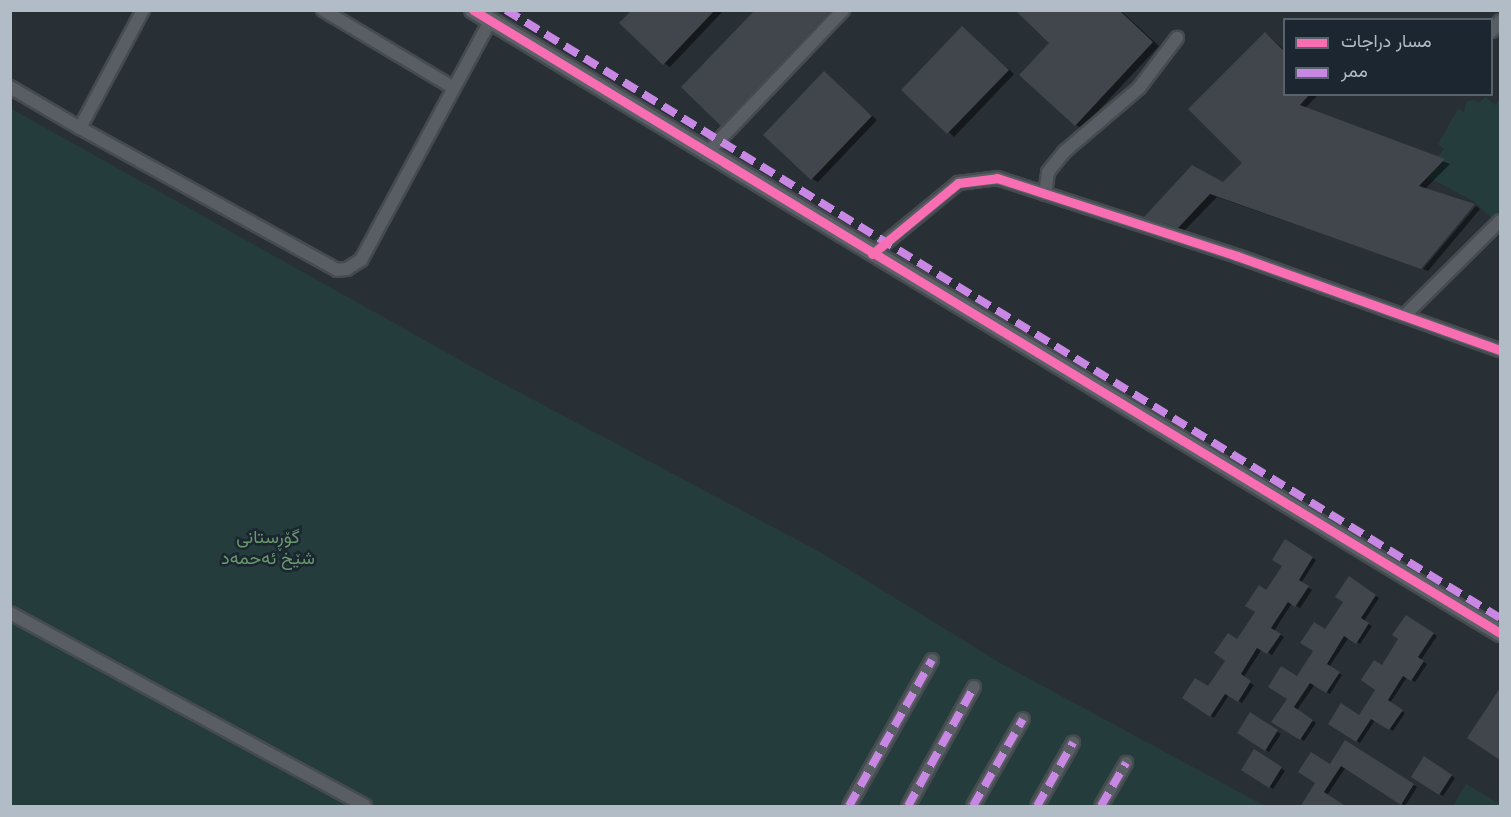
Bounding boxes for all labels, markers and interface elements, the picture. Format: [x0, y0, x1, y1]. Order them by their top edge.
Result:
legend [1283, 18, 1493, 96]
text: مسار دراجات [1341, 29, 1432, 52]
text: ممر [1341, 59, 1368, 82]
park label: گۆڕستانی شێخ ئەحمەد [221, 527, 315, 570]

